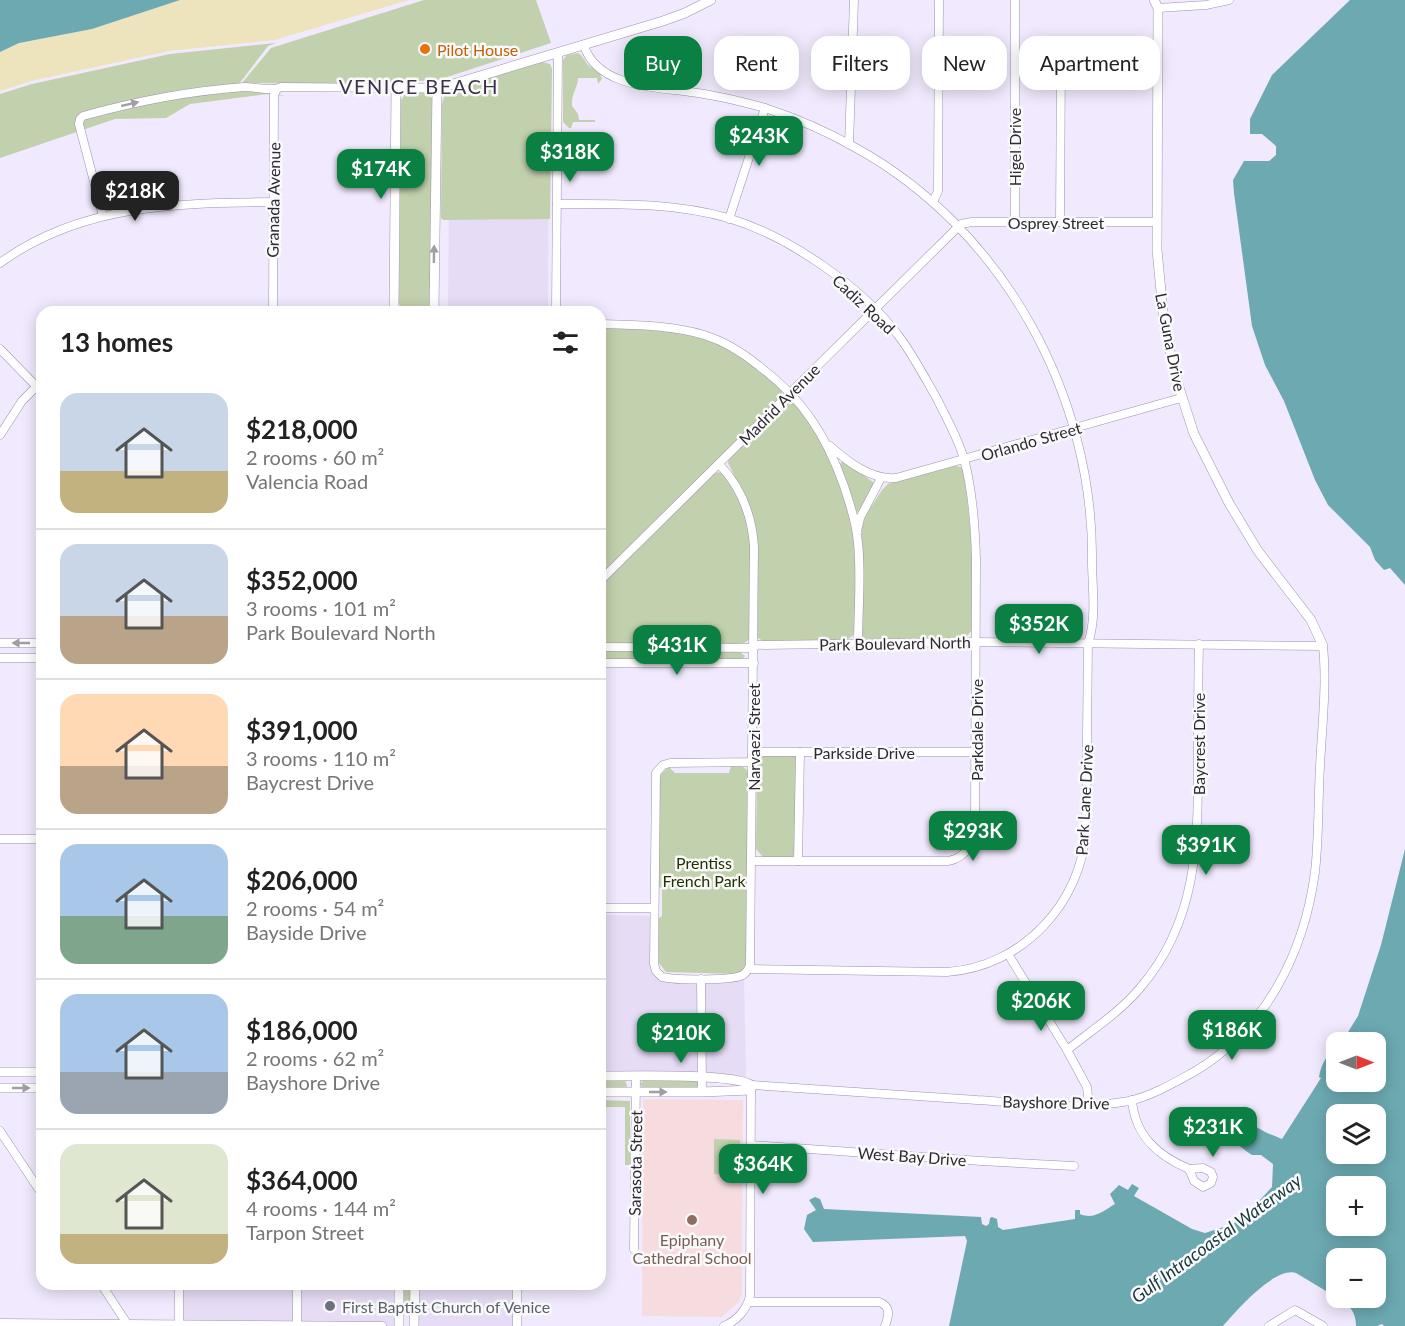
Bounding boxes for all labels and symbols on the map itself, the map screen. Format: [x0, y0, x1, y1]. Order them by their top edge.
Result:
place label: Pilot House [437, 40, 518, 59]
marker: Pilot House [418, 42, 432, 56]
district label: VENICE BEACH [339, 74, 499, 98]
one-way arrow [121, 98, 139, 108]
street label: Higel Drive [1005, 108, 1024, 186]
pin: $243K [717, 116, 801, 167]
pin: $318K [528, 132, 612, 183]
street label: Granada Avenue [262, 142, 284, 258]
pin: $174K [339, 149, 423, 200]
pin: $218K [93, 171, 177, 222]
street label: Osprey Street [1008, 213, 1104, 232]
one-way arrow [429, 244, 439, 263]
street label: Cadiz Road [829, 270, 899, 338]
street label: La Guna Drive [1152, 291, 1190, 393]
street label: Madrid Avenue [735, 360, 823, 448]
street label: Orlando Street [979, 418, 1084, 464]
pin: $352K [997, 604, 1081, 655]
pin: $431K [635, 625, 719, 676]
street label: Park Boulevard North [819, 632, 971, 654]
one-way arrow [11, 638, 30, 648]
street label: Parkdale Drive [967, 679, 986, 781]
street label: Narvaezi Street [744, 683, 763, 791]
street label: Baycrest Drive [1189, 693, 1208, 795]
street label: Parkside Drive [813, 743, 915, 762]
street label: Park Lane Drive [1072, 744, 1096, 856]
pin: $293K [931, 811, 1015, 862]
pin: $391K [1164, 825, 1248, 876]
park label: Prentiss French Park [662, 853, 746, 890]
pin: $206K [999, 981, 1083, 1032]
pin: $186K [1190, 1010, 1274, 1061]
pin: $210K [639, 1013, 723, 1064]
north arrow [1326, 1032, 1386, 1092]
one-way arrow [12, 1083, 31, 1093]
one-way arrow [649, 1087, 668, 1097]
street label: Bayshore Drive [1002, 1092, 1110, 1112]
pin: $231K [1171, 1107, 1255, 1158]
street label: Sarasota Street [625, 1110, 645, 1216]
street label: West Bay Drive [857, 1143, 967, 1169]
pin: $364K [721, 1144, 805, 1195]
water label: Gulf Intracoastal Waterway [1127, 1169, 1306, 1307]
marker: Epiphany Cathedral School [685, 1213, 699, 1227]
place label: Epiphany Cathedral School [632, 1230, 752, 1267]
place label: First Baptist Church of Venice [342, 1297, 550, 1316]
marker: First Baptist Church of Venice [323, 1299, 337, 1313]

